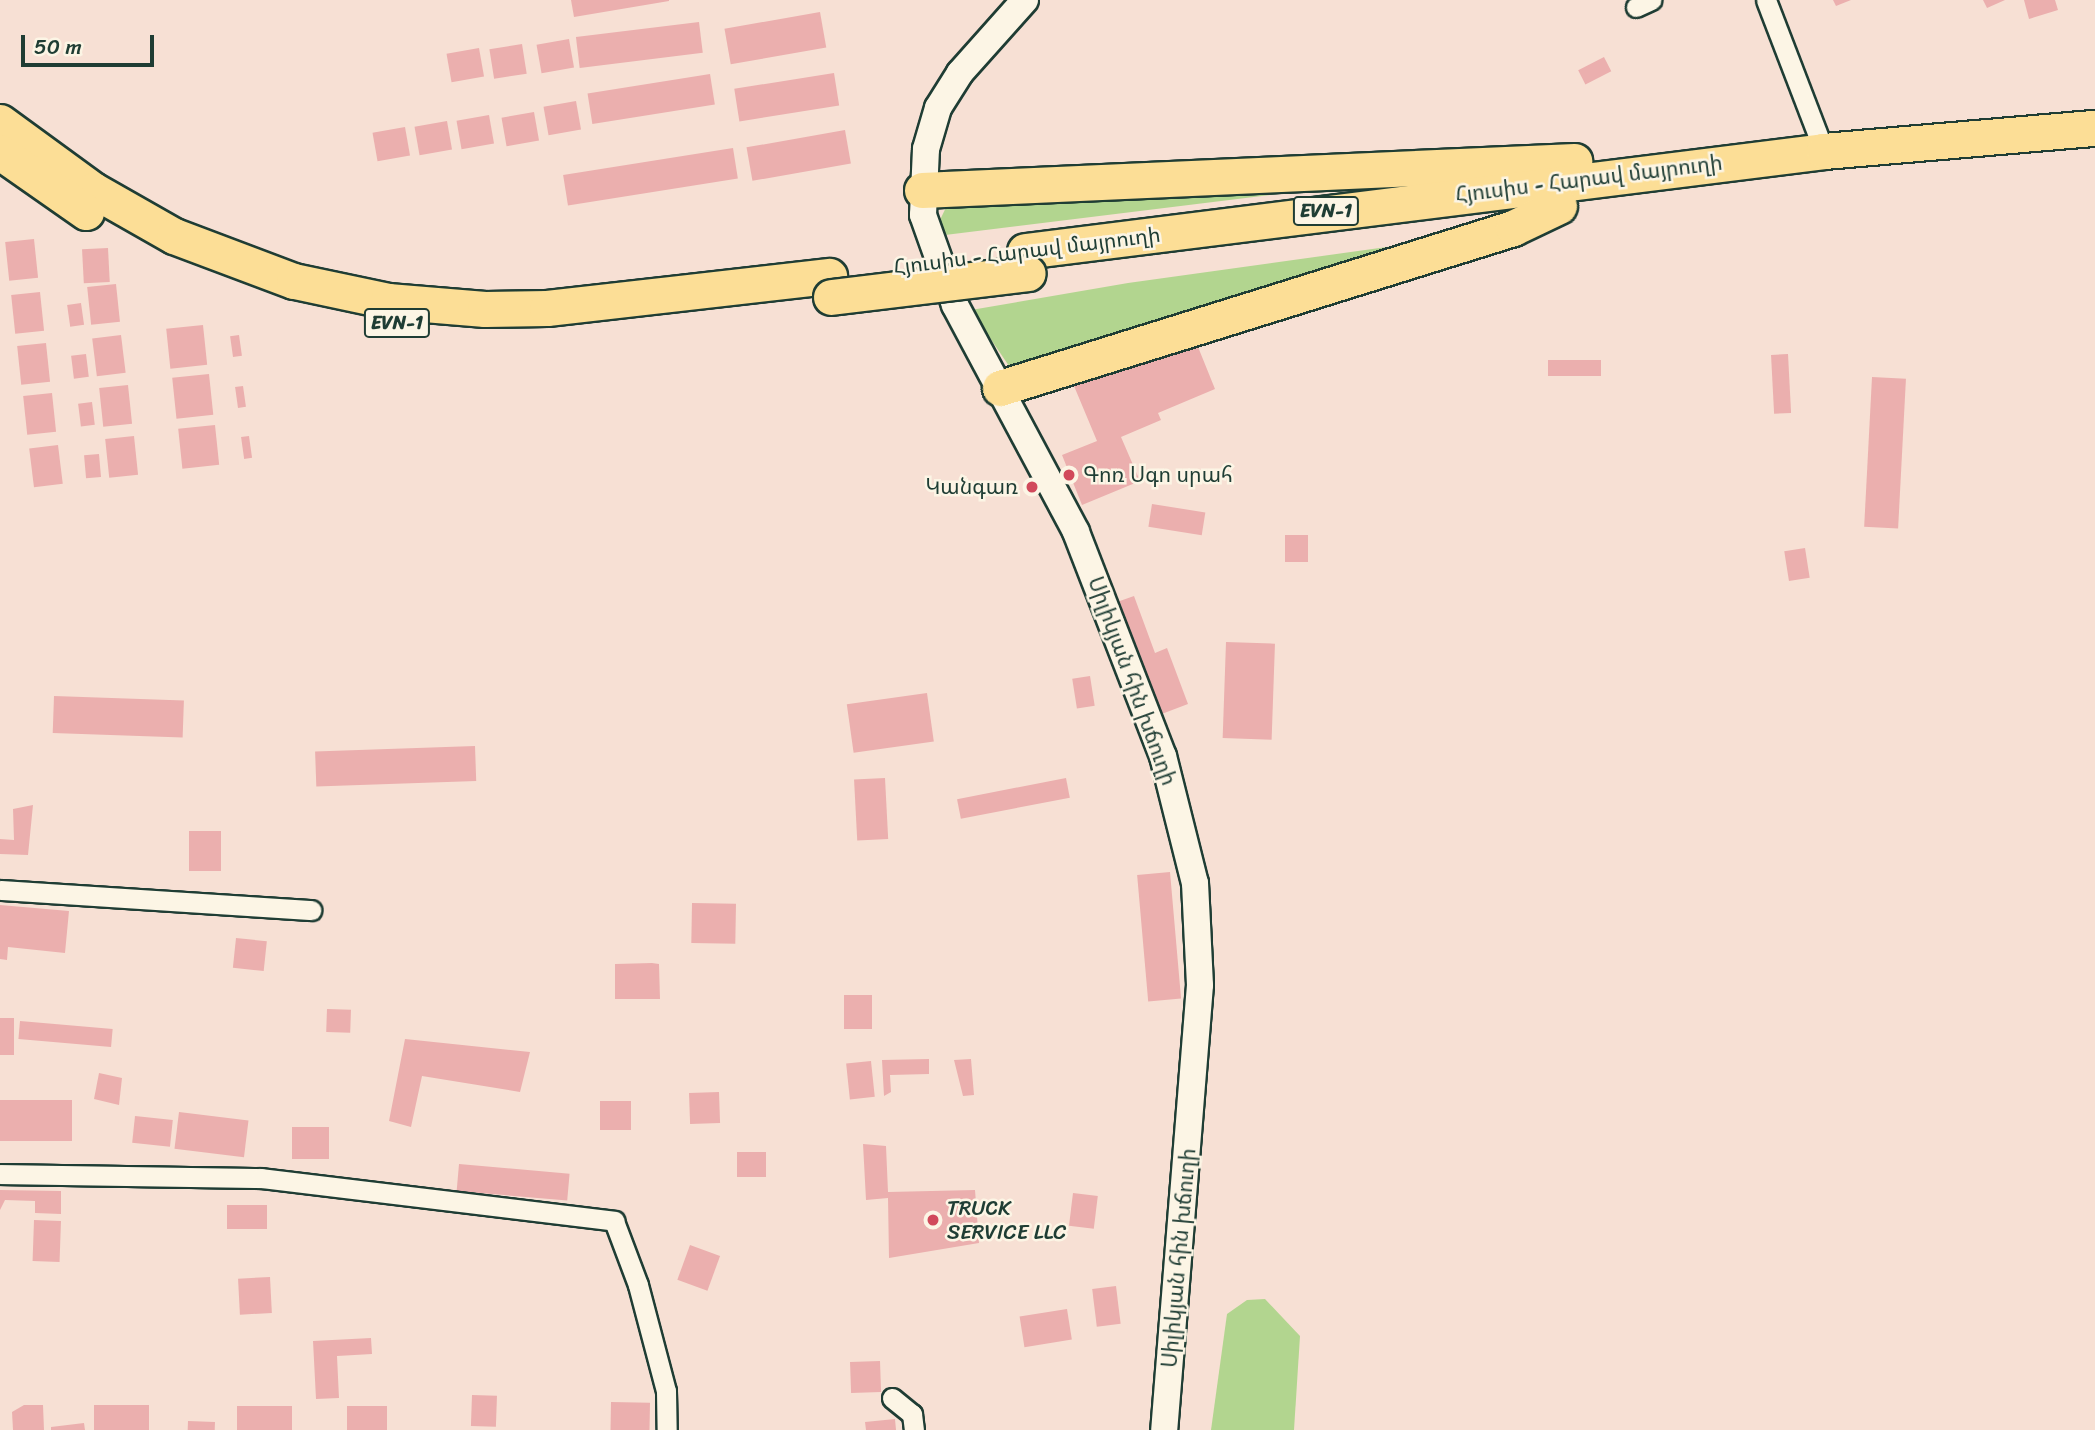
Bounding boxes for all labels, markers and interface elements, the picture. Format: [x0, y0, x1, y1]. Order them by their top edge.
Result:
scale bar [24, 21, 158, 65]
text: 50 m [34, 28, 82, 66]
street label: Հյուսիս - Հարավ մայրուղի [1454, 150, 1724, 208]
road number: EVN-1 [1293, 196, 1359, 226]
street label: Հյուսիս - Հարավ մայրուղի [892, 222, 1162, 280]
road number: EVN-1 [364, 308, 430, 338]
place label: Գոռ Սգո սրահ [1083, 462, 1233, 488]
marker: Գոռ Սգո սրահ [1061, 467, 1077, 483]
place label: Կանգառ [925, 474, 1018, 500]
marker: Կանգառ [1024, 479, 1040, 495]
street label: Սիլիկյան հին խճուղի [1082, 573, 1182, 789]
street label: Սիլիկյան հին խճուղի [1157, 1147, 1201, 1369]
place label: TRUCK SERVICE LLC [947, 1195, 1066, 1245]
marker: TRUCK SERVICE LLC [925, 1212, 941, 1228]

